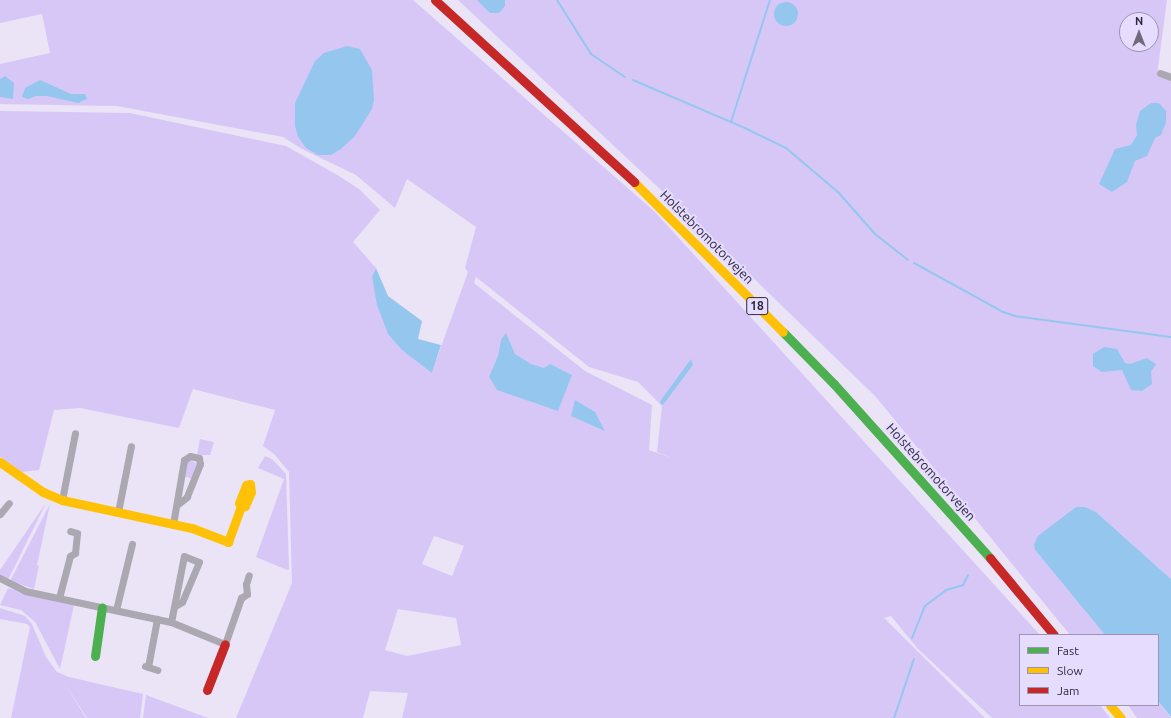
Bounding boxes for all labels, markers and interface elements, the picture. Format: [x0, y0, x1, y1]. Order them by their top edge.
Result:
north arrow [1119, 12, 1159, 52]
text: N [1135, 15, 1143, 27]
street label: Holstebromotorvejen [657, 187, 757, 287]
road number: 18 [746, 296, 768, 316]
street label: Holstebromotorvejen [883, 420, 979, 524]
legend [1019, 634, 1159, 706]
text: Fast [1057, 644, 1079, 657]
text: Slow [1057, 664, 1083, 677]
text: Jam [1057, 684, 1079, 697]

